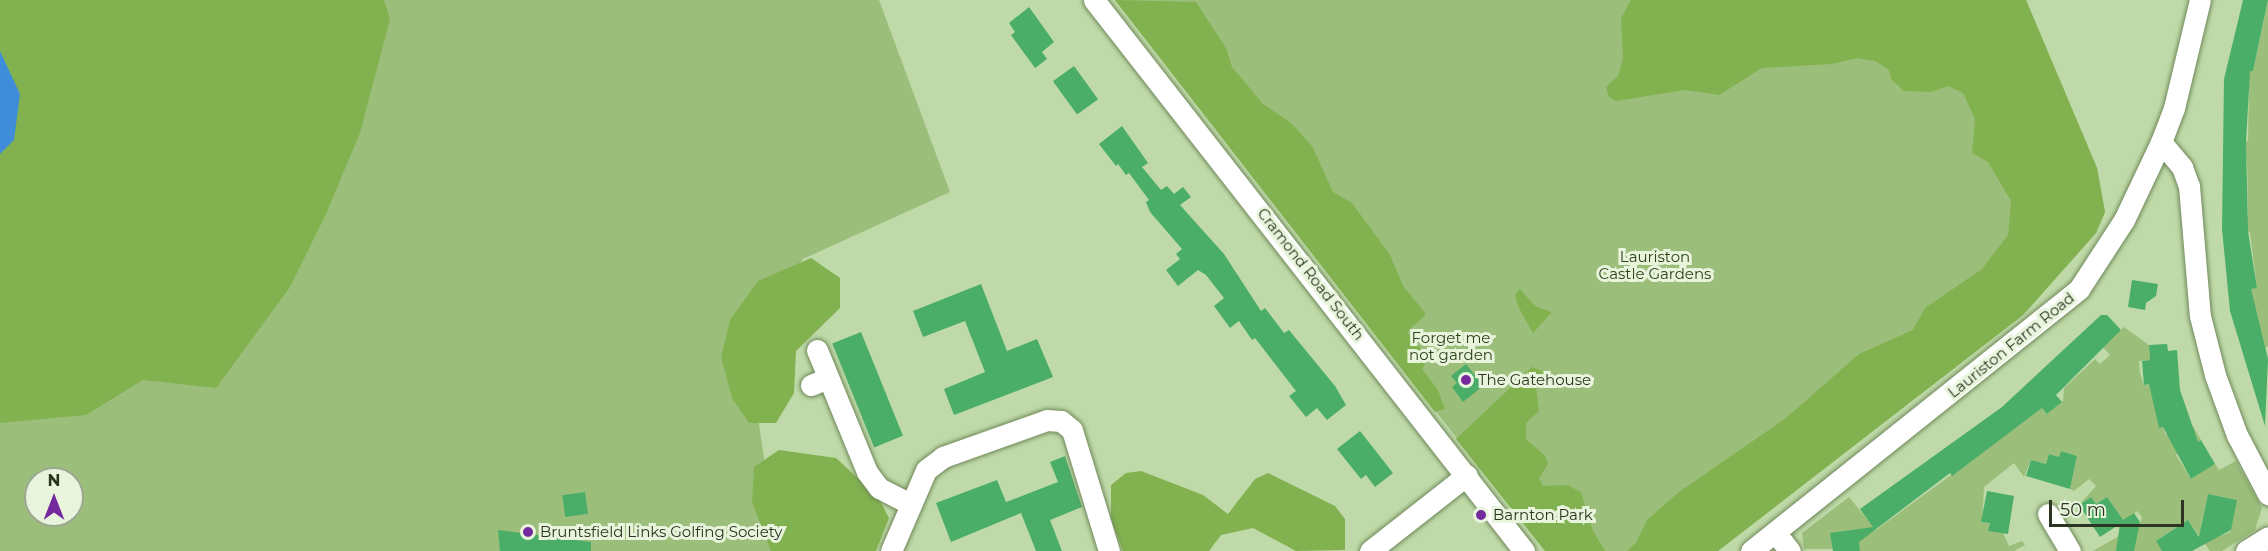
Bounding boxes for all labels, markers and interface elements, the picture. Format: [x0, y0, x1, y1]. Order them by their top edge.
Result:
street label: Cramond Road South [1254, 204, 1368, 344]
park label: Lauriston Castle Gardens [1599, 247, 1711, 282]
street label: Lauriston Farm Road [1944, 289, 2078, 401]
park label: Forget me not garden [1409, 328, 1493, 363]
place label: The Gatehouse [1478, 371, 1591, 389]
marker: The Gatehouse [1459, 373, 1473, 387]
north arrow [24, 467, 84, 527]
text: N [48, 471, 60, 490]
scale bar [2052, 488, 2187, 526]
text: 50 m [2060, 499, 2106, 521]
place label: Barnton Park [1493, 506, 1593, 524]
marker: Barnton Park [1474, 508, 1488, 522]
place label: Bruntsfield Links Golfing Society [540, 523, 782, 541]
marker: Bruntsfield Links Golfing Society [521, 525, 535, 539]

